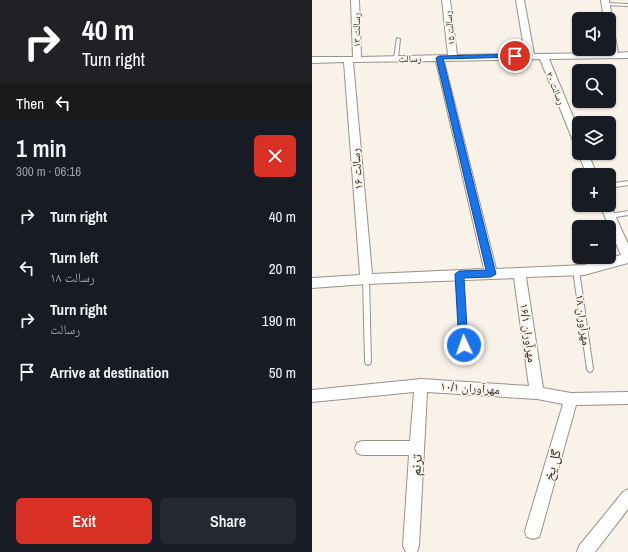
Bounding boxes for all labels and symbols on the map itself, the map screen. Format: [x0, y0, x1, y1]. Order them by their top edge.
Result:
street label: رسالت ۱۵ [441, 10, 458, 46]
street label: رسالت ۱۳ [350, 12, 363, 47]
pin [498, 39, 532, 73]
street label: رسالت [398, 52, 422, 65]
street label: رسالت ۲۰ [543, 70, 568, 107]
street label: رسالت ۱۶ [347, 147, 367, 190]
street label: مهرآوران ۱۸ [572, 293, 594, 347]
street label: مهرآوران ۱۶/۱ [516, 302, 540, 364]
position arrow [443, 324, 485, 366]
street label: مهرآوران ۱۰/۱ [440, 378, 500, 398]
street label: گل یخ [539, 447, 566, 483]
street label: ترنم [406, 453, 427, 477]

